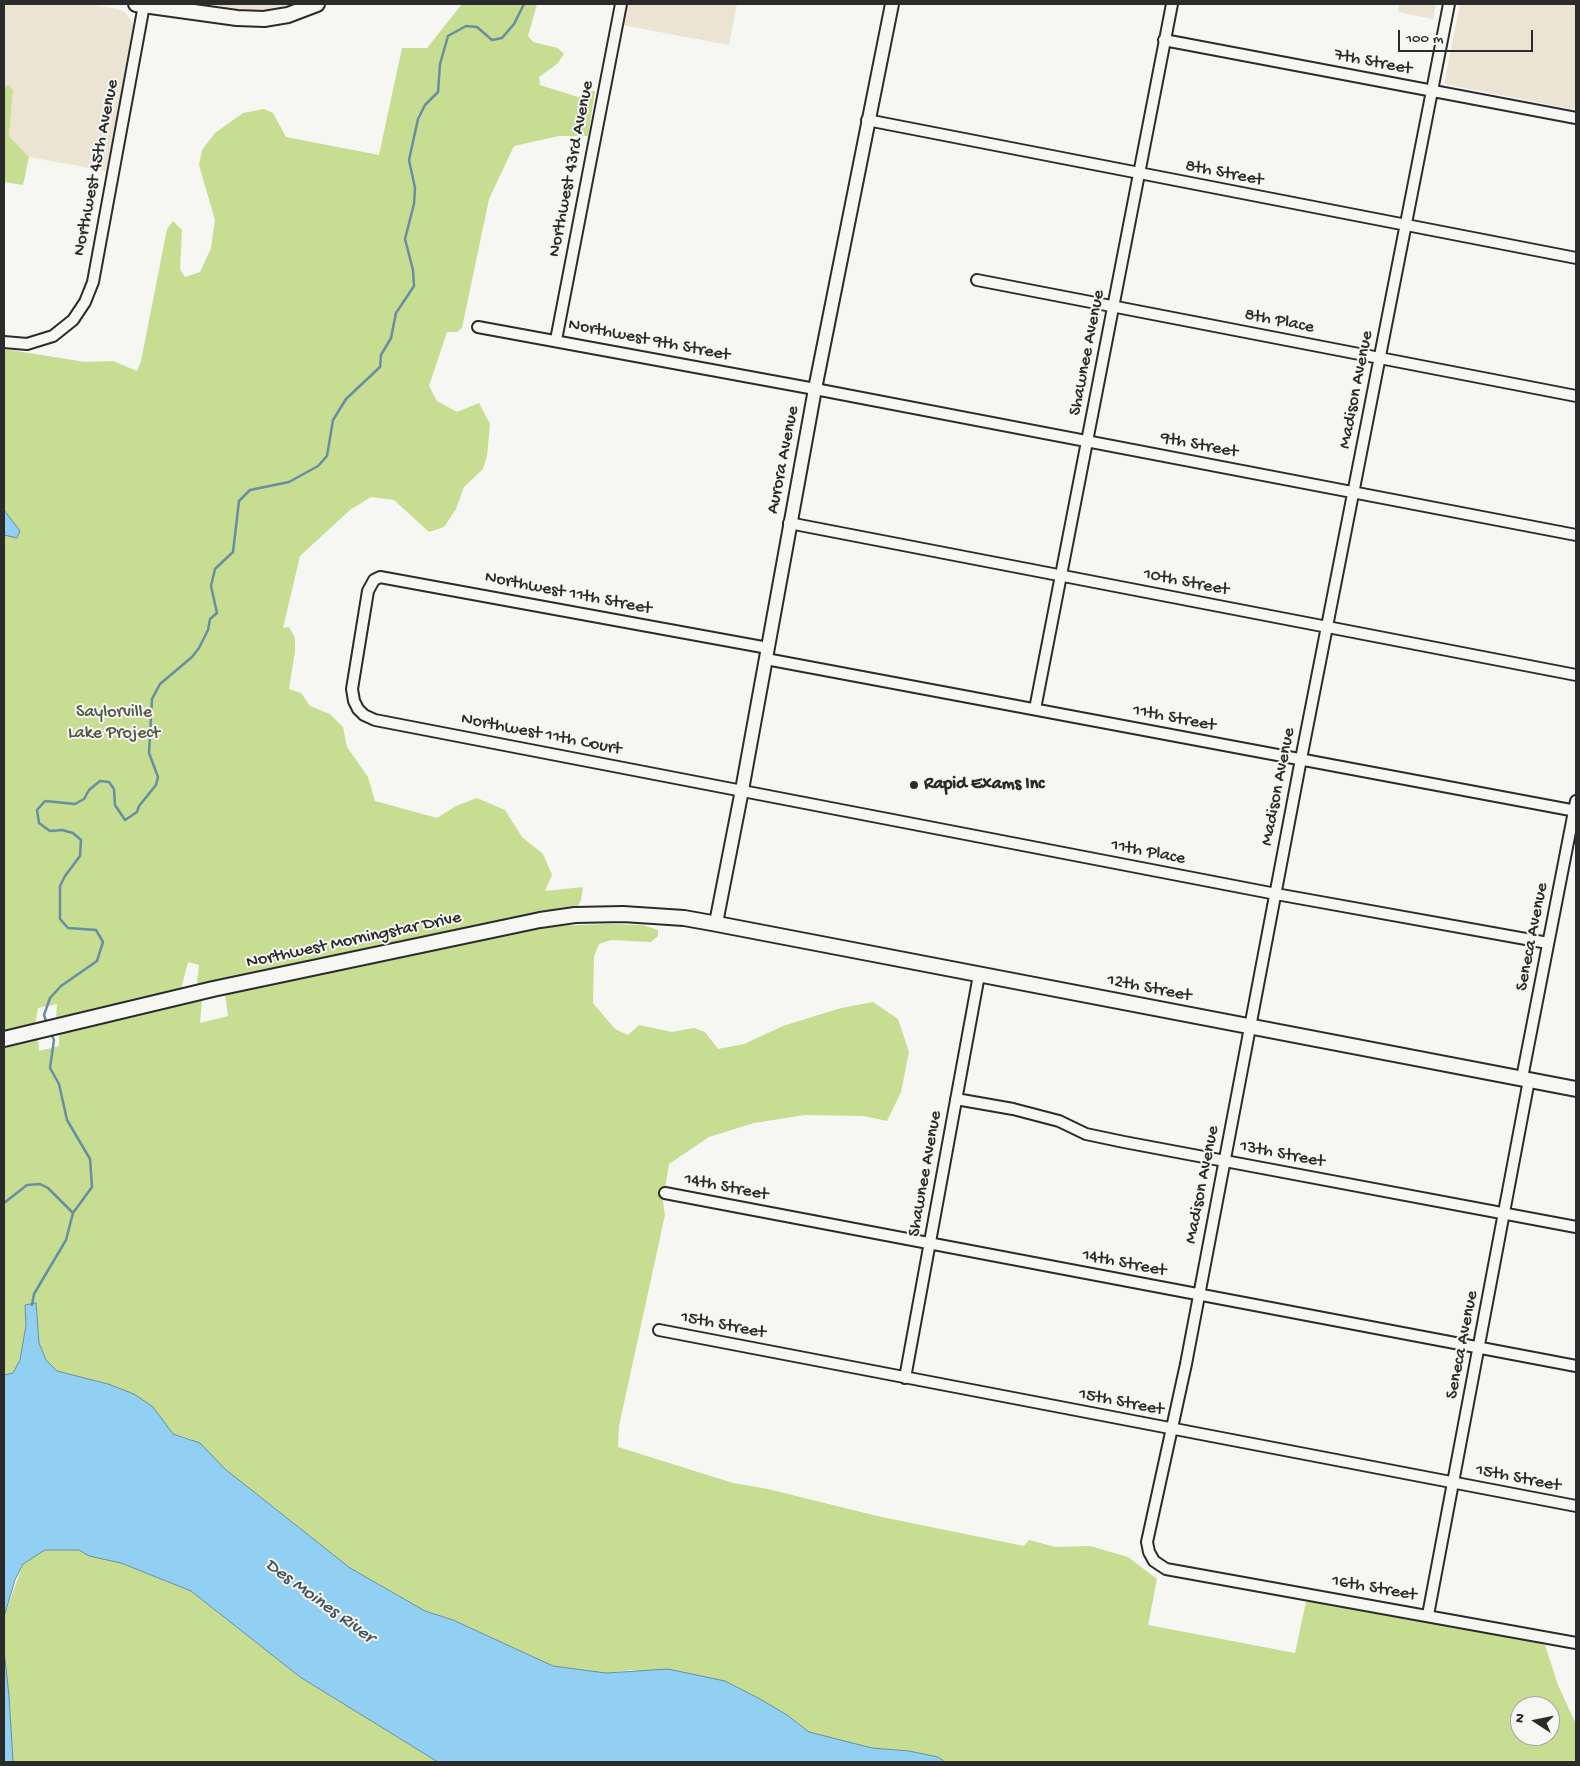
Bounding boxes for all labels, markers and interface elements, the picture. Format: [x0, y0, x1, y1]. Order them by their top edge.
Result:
scale bar [1400, 20, 1535, 52]
text: 100 m [1406, 30, 1443, 48]
street label: 7th Street [1332, 45, 1414, 81]
street label: Northwest 45th Avenue [69, 78, 125, 258]
street label: Northwest 43rd Avenue [544, 79, 600, 259]
street label: 8th Street [1183, 156, 1265, 192]
street label: Shawnee Avenue [1065, 288, 1111, 418]
street label: 8th Place [1242, 305, 1316, 339]
street label: Northwest 9th Street [566, 315, 732, 367]
street label: Madison Avenue [1335, 329, 1379, 451]
street label: Aurora Avenue [763, 404, 805, 516]
street label: 9th Street [1159, 428, 1239, 464]
street label: 10th Street [1141, 564, 1231, 602]
street label: Northwest 11th Street [483, 567, 653, 621]
street label: 11th Street [1131, 700, 1217, 738]
park label: Saylorville Lake Project [68, 702, 160, 744]
street label: Northwest 11th Court [459, 709, 623, 761]
street label: Madison Avenue [1257, 726, 1301, 848]
place label: Rapid Exams Inc [924, 774, 1044, 796]
marker: Rapid Exams Inc [908, 779, 920, 791]
street label: 11th Place [1109, 835, 1187, 871]
street label: Seneca Avenue [1512, 881, 1554, 993]
street label: Northwest Morningstar Drive [245, 908, 463, 974]
street label: 12th Street [1105, 970, 1193, 1008]
street label: Shawnee Avenue [904, 1109, 948, 1239]
street label: Madison Avenue [1181, 1124, 1225, 1246]
street label: 13th Street [1238, 1136, 1326, 1174]
street label: 14th Street [682, 1169, 770, 1207]
street label: 14th Street [1080, 1245, 1168, 1283]
street label: Seneca Avenue [1442, 1289, 1484, 1401]
street label: 15th Street [679, 1307, 767, 1345]
street label: 15th Street [1077, 1384, 1165, 1422]
street label: 15th Street [1474, 1460, 1562, 1498]
water label: Des Moines River [260, 1555, 378, 1649]
street label: 16th Street [1330, 1571, 1418, 1607]
north arrow [1510, 1696, 1560, 1746]
text: N [1512, 1712, 1530, 1724]

